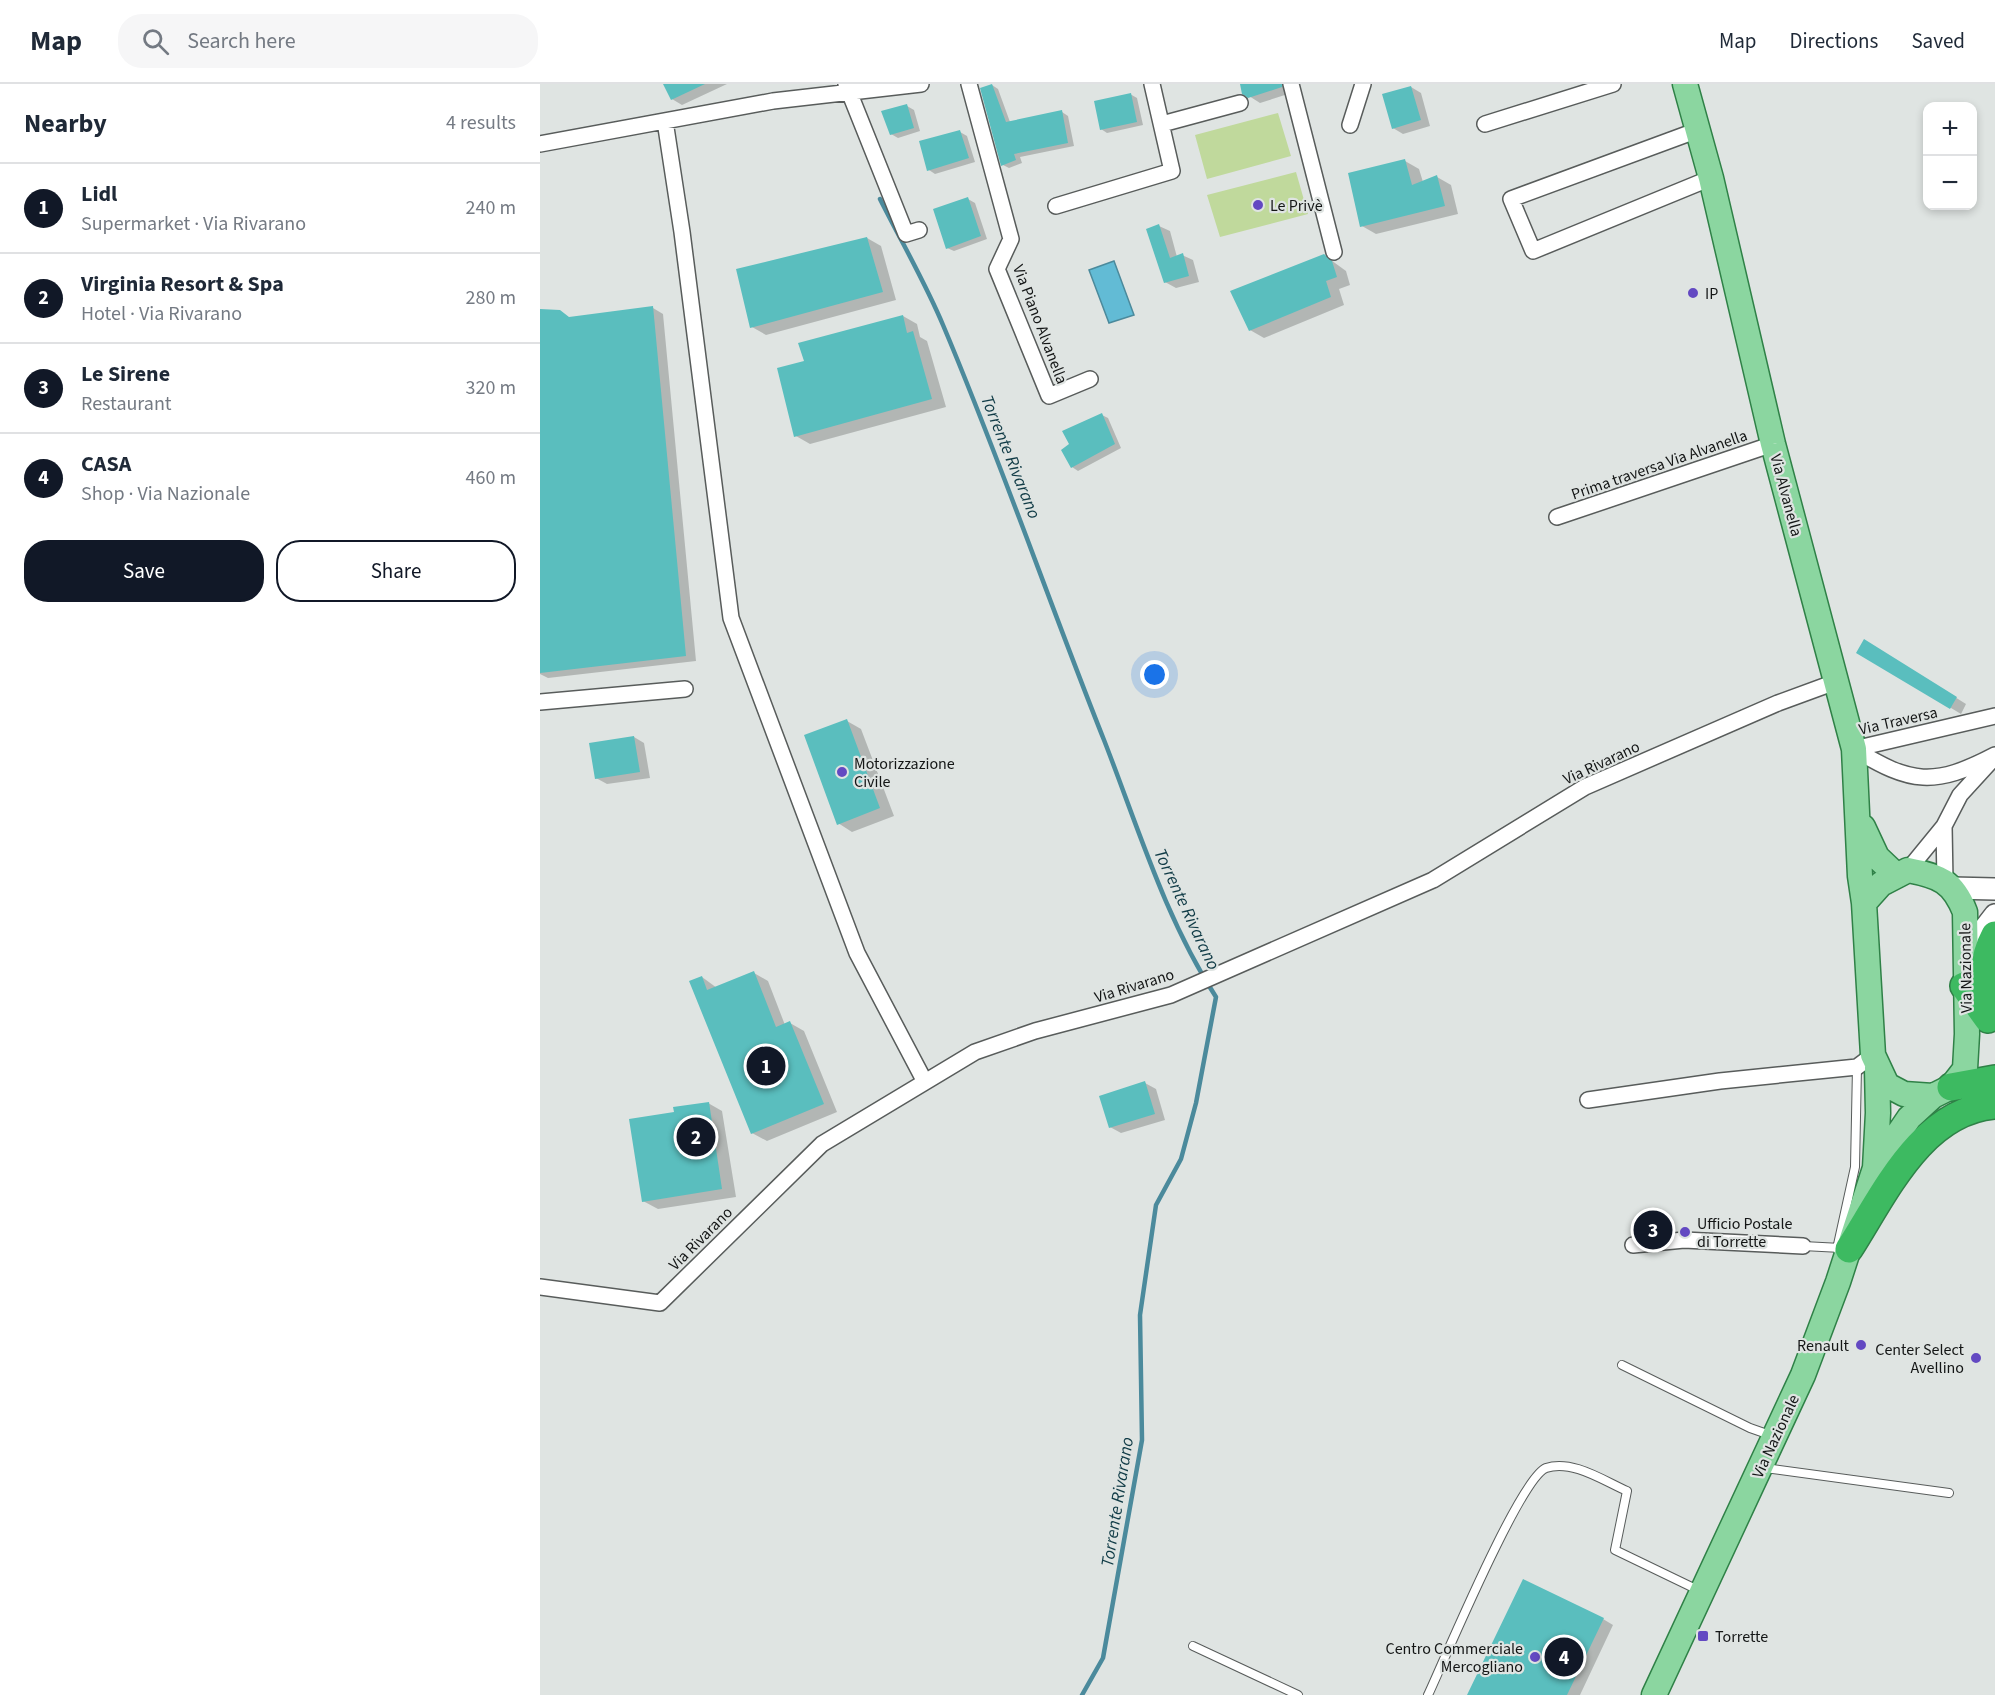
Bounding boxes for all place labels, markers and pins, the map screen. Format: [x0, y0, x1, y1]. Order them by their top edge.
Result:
place label: Le Privè [1270, 195, 1323, 217]
marker: Le Privè [1251, 198, 1265, 212]
place label: IP [1705, 283, 1718, 305]
marker: IP [1686, 286, 1700, 300]
place label: Motorizzazione Civile [854, 753, 955, 793]
marker: Motorizzazione Civile [835, 765, 849, 779]
pin: 1 [746, 1044, 786, 1088]
pin: 2 [676, 1114, 716, 1160]
pin: 3 [1634, 1208, 1672, 1252]
place label: Ufficio Postale di Torrette [1697, 1213, 1792, 1253]
marker: Ufficio Postale di Torrette [1678, 1225, 1692, 1239]
place label: Renault [1797, 1335, 1850, 1357]
marker: Renault [1854, 1338, 1868, 1352]
place label: Center Select Avellino [1875, 1339, 1965, 1379]
marker: Center Select Avellino [1969, 1351, 1983, 1365]
place label: Torrette [1715, 1626, 1768, 1648]
marker: Torrette [1696, 1629, 1710, 1643]
pin: 4 [1544, 1634, 1584, 1680]
place label: Centro Commerciale Mercogliano [1386, 1638, 1523, 1678]
marker: Centro Commerciale Mercogliano [1528, 1650, 1542, 1664]

